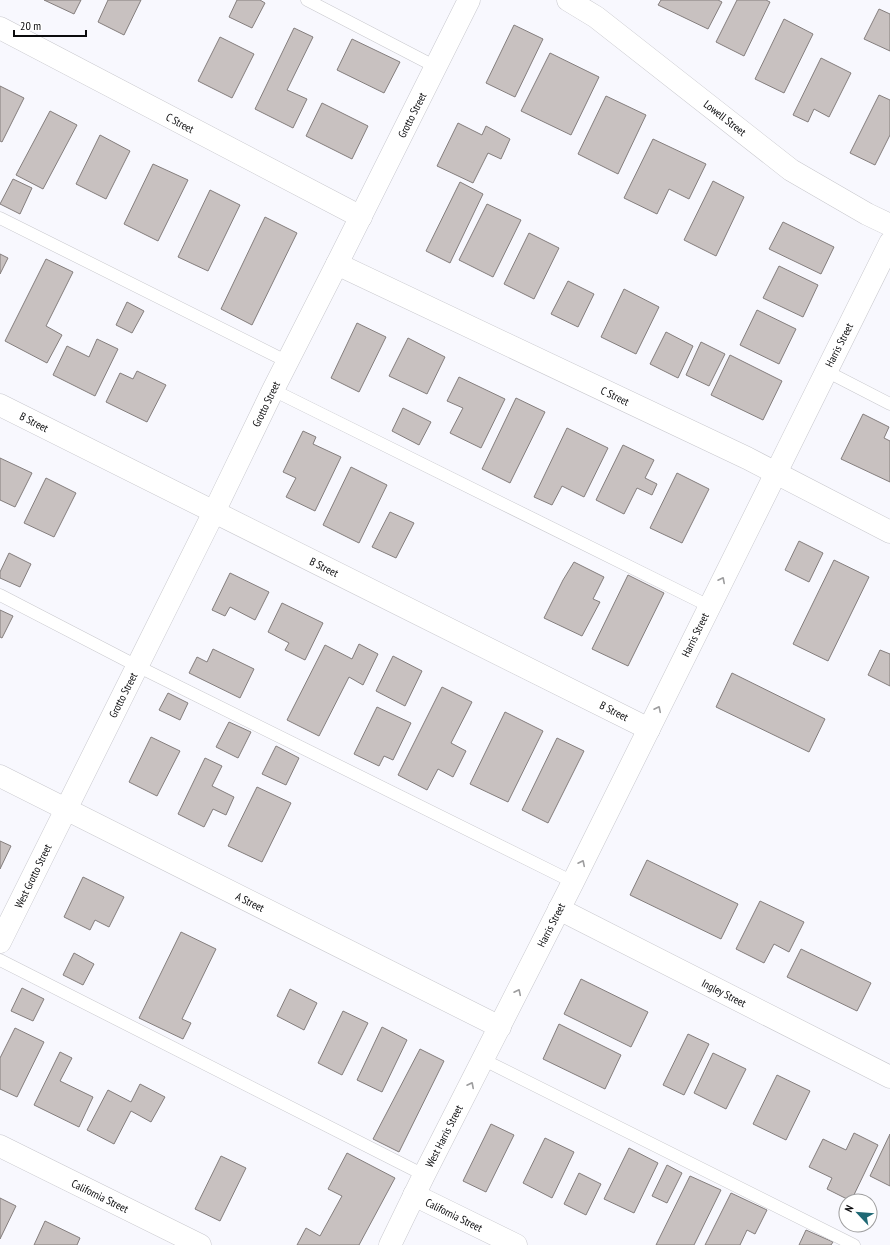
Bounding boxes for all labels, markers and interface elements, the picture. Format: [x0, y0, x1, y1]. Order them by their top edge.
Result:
scale bar [14, 12, 86, 38]
text: 20 m [20, 18, 41, 33]
street label: Grotto Street [395, 90, 429, 140]
street label: Lowell Street [701, 97, 749, 139]
street label: C Street [164, 110, 196, 136]
street label: Harris Street [822, 321, 856, 369]
street label: Grotto Street [249, 379, 283, 429]
street label: C Street [599, 383, 631, 409]
street label: B Street [17, 409, 51, 435]
street label: B Street [307, 554, 341, 580]
one-way arrow [717, 577, 725, 585]
street label: Harris Street [678, 611, 712, 659]
street label: Grotto Street [106, 670, 140, 720]
street label: B Street [597, 698, 631, 724]
one-way arrow [653, 706, 661, 714]
street label: West Grotto Street [11, 842, 55, 910]
one-way arrow [577, 860, 585, 868]
street label: A Street [233, 889, 267, 915]
street label: Harris Street [534, 901, 568, 949]
street label: Ingley Street [699, 976, 749, 1010]
one-way arrow [513, 989, 521, 997]
one-way arrow [466, 1082, 473, 1089]
street label: West Harris Street [422, 1102, 466, 1170]
street label: California Street [69, 1176, 131, 1216]
north arrow [838, 1193, 878, 1233]
street label: California Street [423, 1195, 485, 1235]
text: N [841, 1203, 857, 1214]

